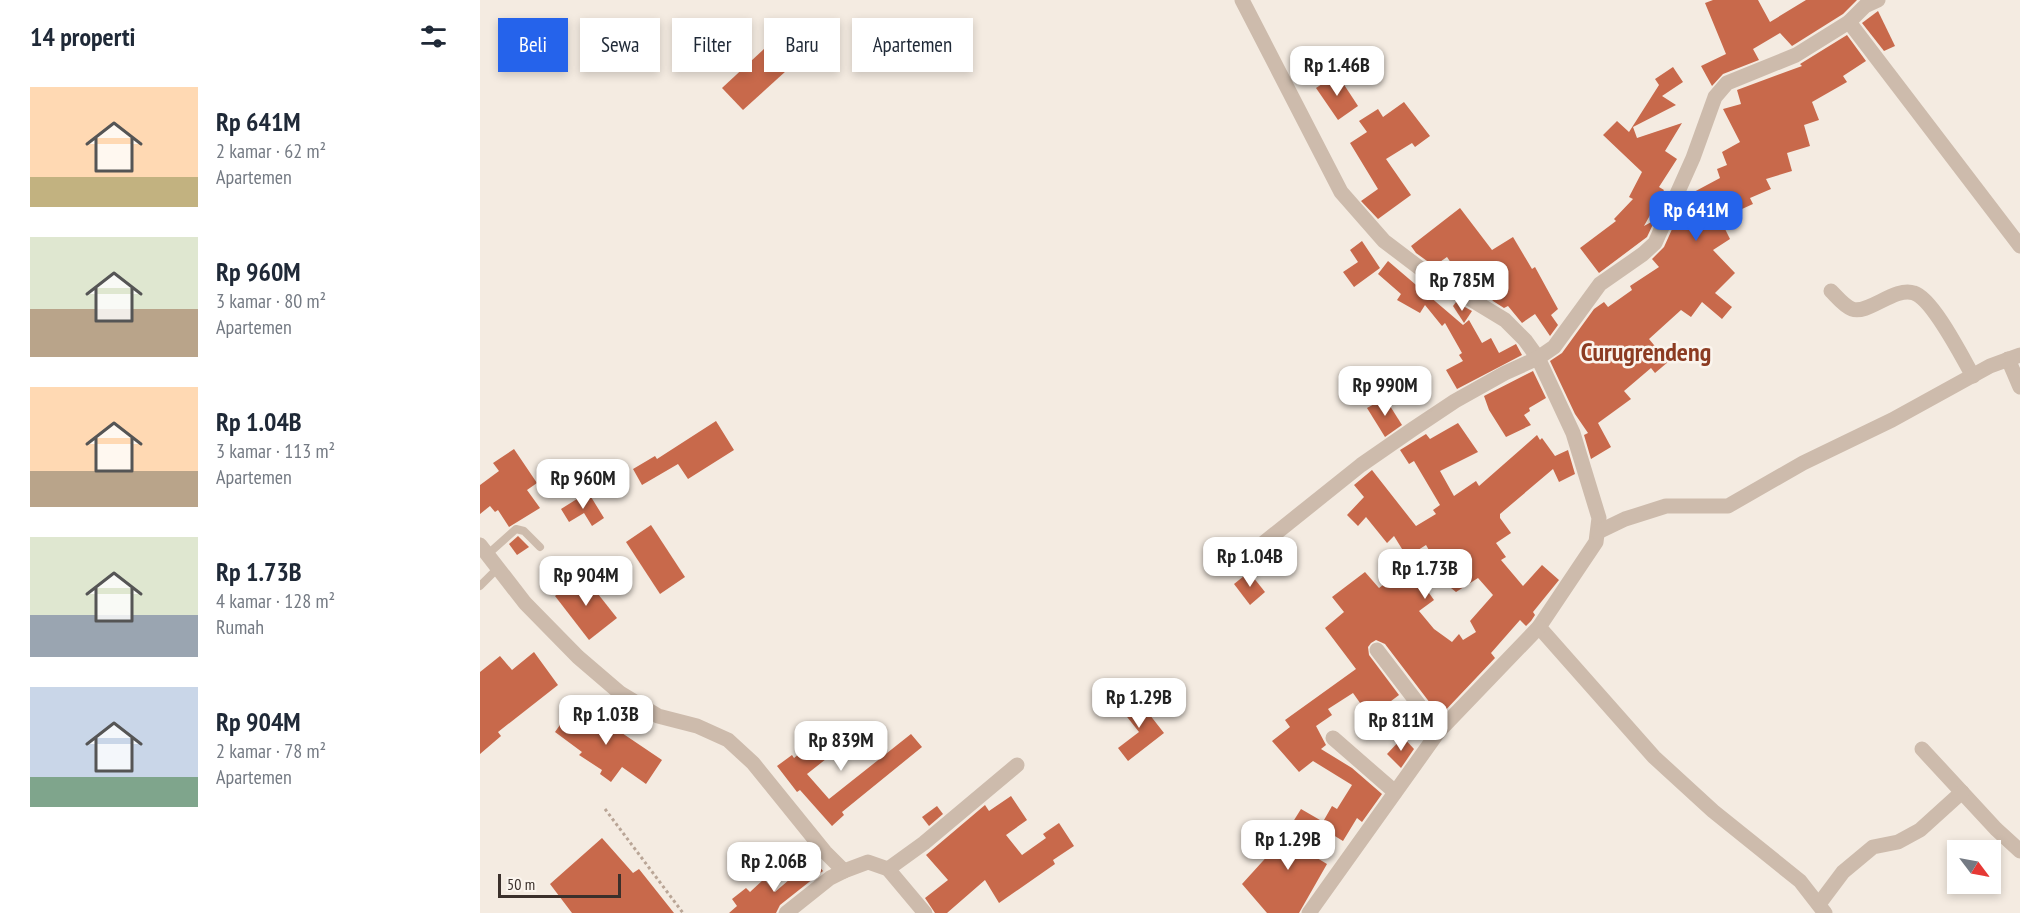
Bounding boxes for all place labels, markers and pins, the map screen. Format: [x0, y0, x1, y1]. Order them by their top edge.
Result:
pin: Rp 1.46B [1275, 46, 1399, 97]
pin: Rp 641M [1641, 191, 1751, 242]
pin: Rp 785M [1407, 261, 1517, 312]
pin: Rp 990M [1330, 366, 1440, 417]
pin: Rp 960M [528, 459, 638, 510]
pin: Rp 1.04B [1188, 537, 1312, 588]
pin: Rp 1.73B [1363, 549, 1487, 600]
pin: Rp 904M [531, 556, 641, 607]
pin: Rp 1.29B [1077, 678, 1201, 729]
pin: Rp 1.03B [544, 695, 668, 746]
pin: Rp 811M [1346, 701, 1456, 752]
pin: Rp 839M [786, 721, 896, 772]
pin: Rp 1.29B [1226, 820, 1350, 871]
pin: Rp 2.06B [712, 842, 836, 893]

